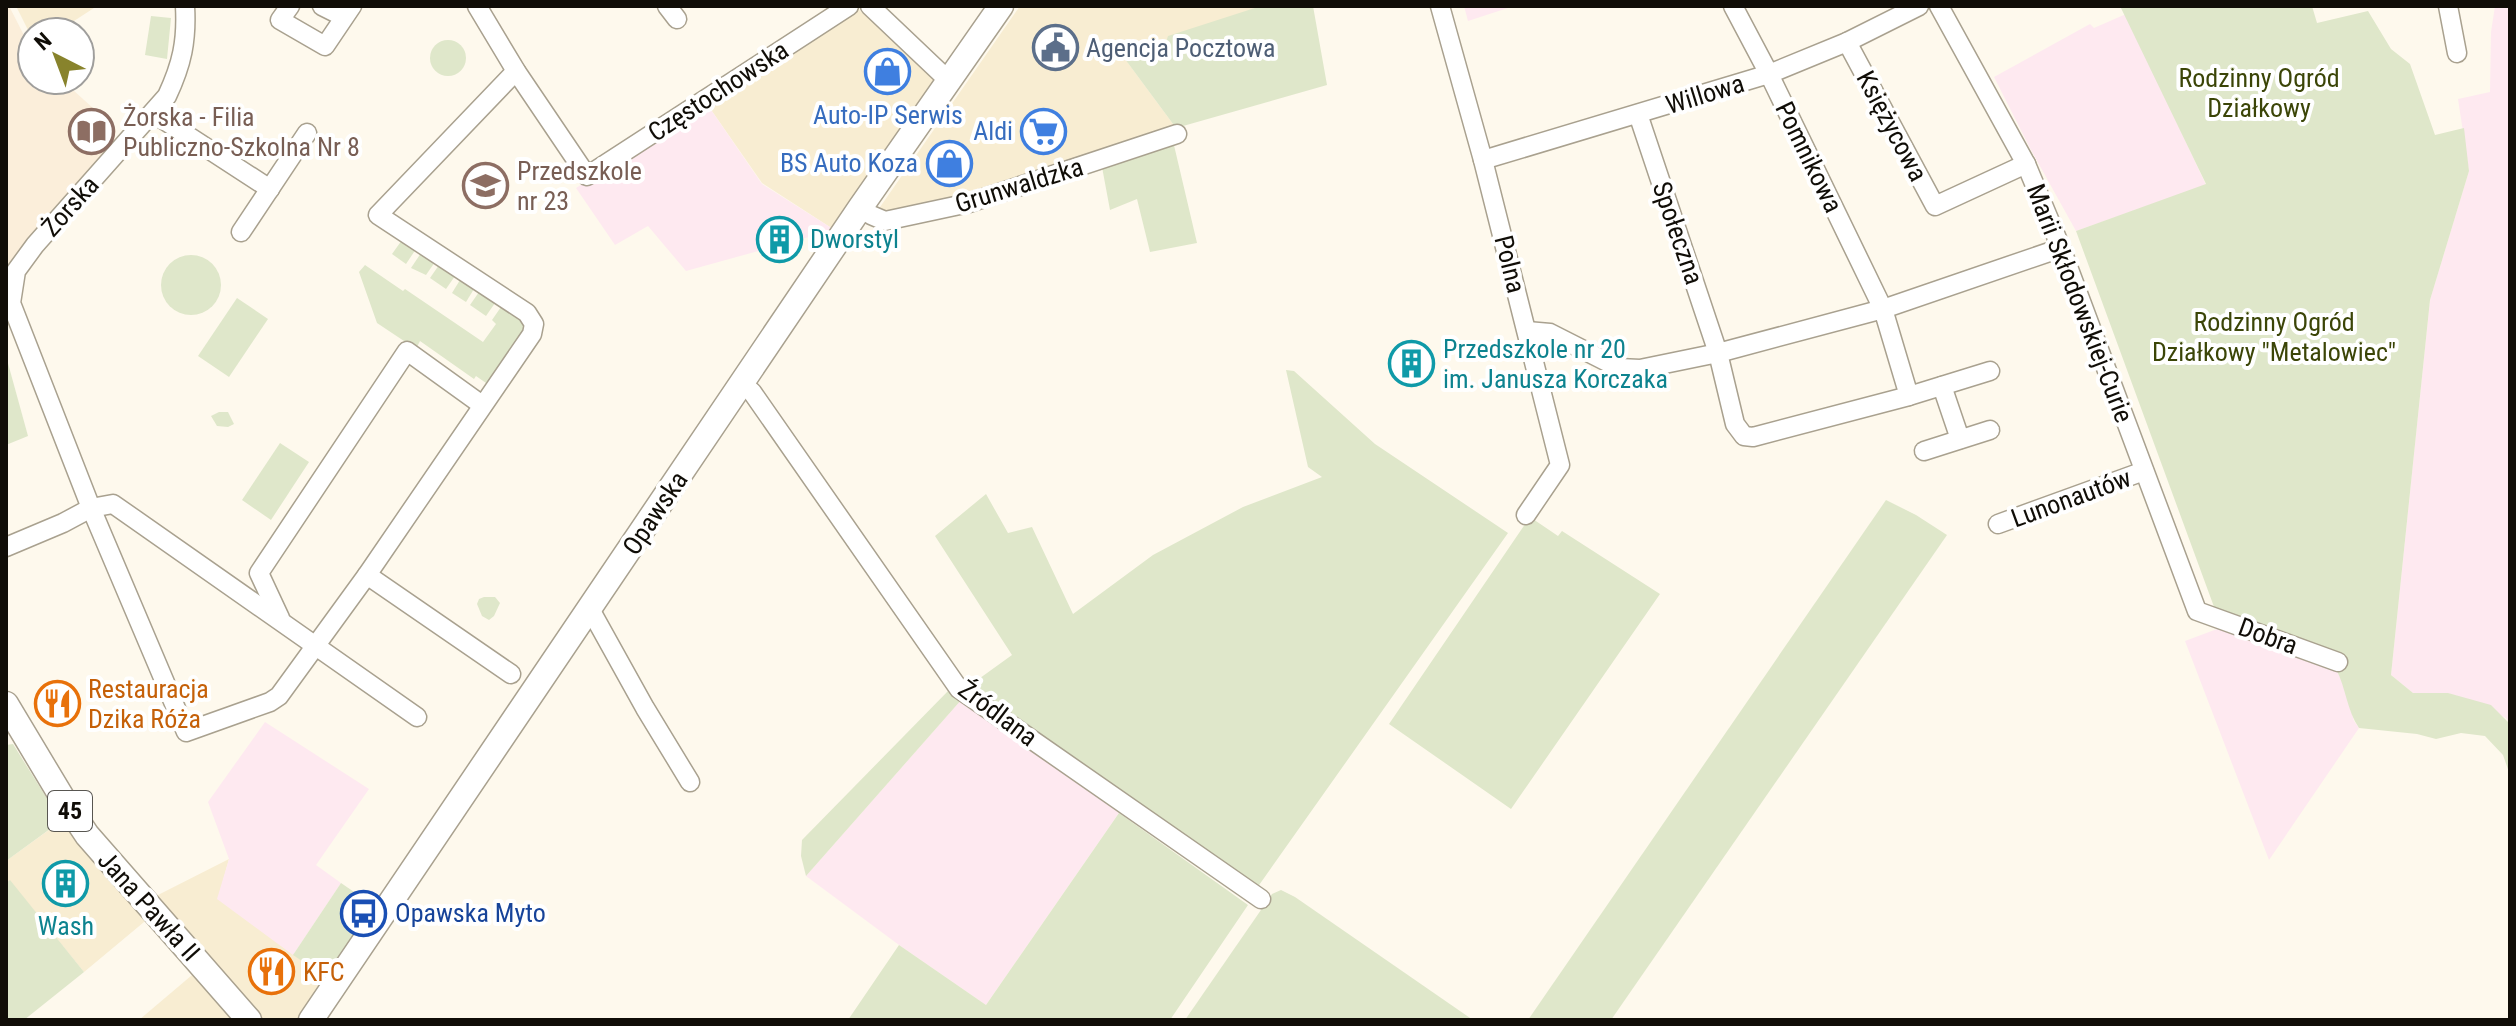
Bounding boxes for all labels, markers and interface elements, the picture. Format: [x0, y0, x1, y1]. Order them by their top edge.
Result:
north arrow [16, 16, 96, 96]
public building icon: Agencja Pocztowa [1031, 24, 1079, 72]
text: N [30, 28, 56, 55]
place label: Agencja Pocztowa [1086, 33, 1275, 63]
street label: Częstochowska [642, 35, 794, 147]
shop icon: Auto-IP Serwis [864, 48, 912, 96]
park label: Rodzinny Ogród Działkowy [2178, 63, 2340, 123]
street label: Księżycowa [1850, 66, 1934, 186]
street label: Willowa [1662, 68, 1748, 120]
street label: Pomnikowa [1769, 97, 1849, 217]
place label: Auto-IP Serwis [813, 100, 963, 130]
place label: Żorska - Filia Publiczno-Szkolna Nr 8 [123, 102, 360, 162]
supermarket icon: Aldi [1020, 107, 1068, 155]
library icon: Żorska - Filia Publiczno-Szkolna Nr 8 [68, 108, 116, 156]
place label: Aldi [973, 116, 1013, 146]
shop icon: BS Auto Koza [925, 139, 973, 187]
place label: BS Auto Koza [780, 148, 918, 178]
street label: Grunwaldzka [951, 151, 1087, 219]
place label: Przedszkole nr 23 [517, 156, 642, 216]
school or university icon: Przedszkole nr 23 [462, 162, 510, 210]
street label: Żorska [35, 170, 105, 242]
street label: Społeczna [1646, 178, 1710, 288]
street label: Marii Skłodowskiej-Curie [2021, 180, 2139, 426]
building icon: Dworstyl [755, 215, 803, 263]
place label: Dworstyl [810, 224, 899, 254]
street label: Polna [1488, 232, 1532, 296]
park label: Rodzinny Ogród Działkowy "Metalowiec" [2152, 307, 2396, 367]
place label: Przedszkole nr 20 im. Janusza Korczaka [1443, 334, 1668, 394]
building icon: Przedszkole nr 20 im. Janusza Korczaka [1388, 340, 1436, 388]
street label: Lunonautów [2007, 462, 2135, 533]
street label: Opawska [616, 466, 694, 560]
street label: Dobra [2234, 612, 2302, 660]
place label: Restauracja Dzika Róża [88, 674, 209, 734]
street label: Źródlana [953, 674, 1043, 752]
restaurant icon: Restauracja Dzika Róża [33, 680, 81, 728]
road number: 45 [48, 791, 92, 831]
street label: Jana Pawła II [92, 845, 206, 967]
building icon: Wash [42, 859, 90, 907]
bus stop icon: Opawska Myto [340, 889, 388, 937]
place label: Opawska Myto [395, 898, 546, 928]
place label: Wash [38, 911, 94, 941]
restaurant icon: KFC [248, 948, 296, 996]
place label: KFC [303, 957, 344, 987]

